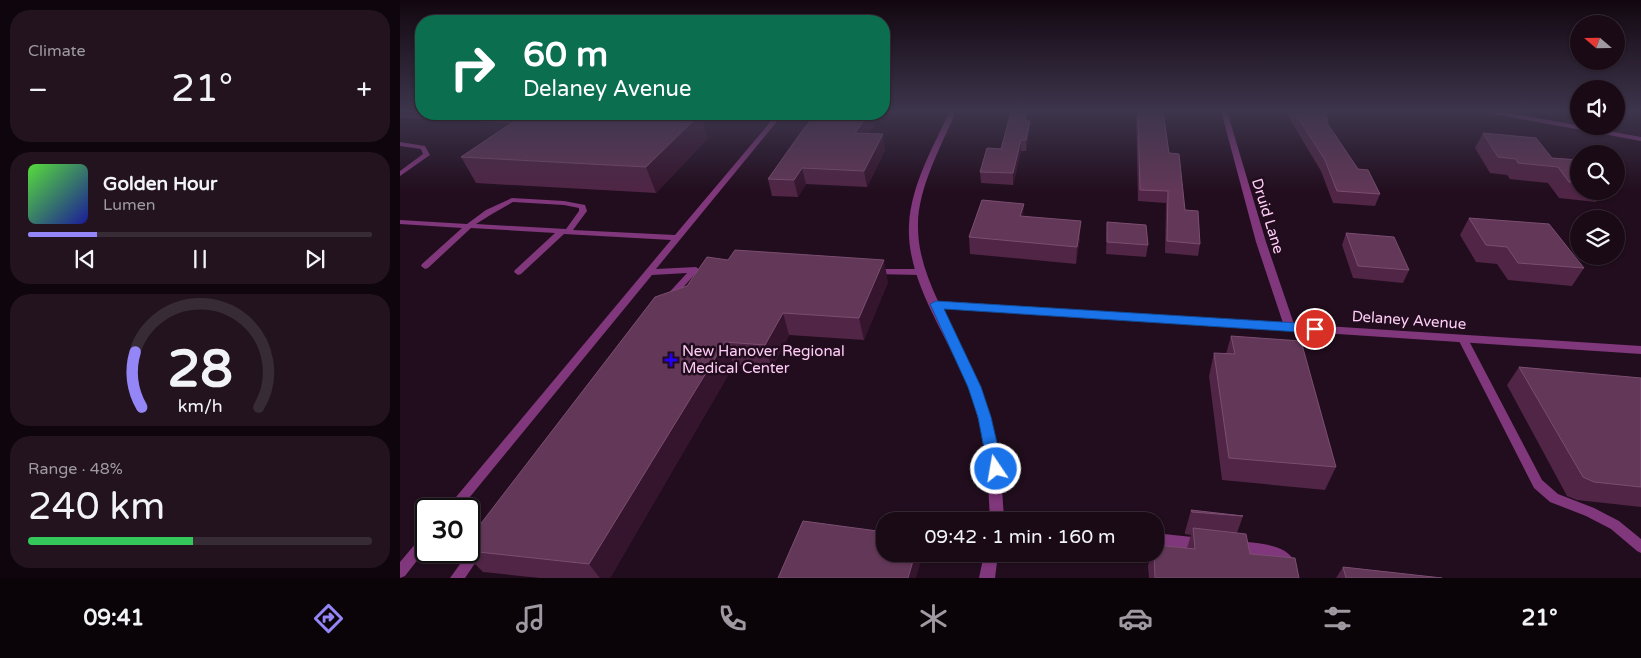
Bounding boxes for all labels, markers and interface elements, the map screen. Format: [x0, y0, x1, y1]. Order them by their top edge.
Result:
north arrow [1570, 15, 1625, 70]
map controls [1570, 15, 1625, 265]
text: 60 m [523, 34, 608, 76]
icon: right [440, 35, 505, 100]
text: Climate [28, 41, 86, 61]
text: 21° [171, 66, 233, 112]
text: − [28, 73, 48, 107]
text: + [356, 73, 372, 107]
text: Delaney Avenue [523, 76, 691, 102]
button: sound [1570, 80, 1625, 135]
button: search [1570, 145, 1625, 200]
text: Golden Hour [103, 173, 217, 195]
street label: Druid Lane [1248, 176, 1288, 256]
text: Lumen [103, 195, 155, 215]
button: layers [1570, 210, 1625, 265]
icon: previous [71, 245, 99, 273]
icon: pause [186, 245, 214, 273]
icon: next [301, 245, 329, 273]
street label: Delaney Avenue [1351, 307, 1467, 333]
pin [1294, 308, 1336, 350]
icon: arrive [1301, 315, 1329, 343]
text: 28 [167, 338, 233, 401]
place label: New Hanover Regional Medical Center [682, 342, 845, 377]
marker: New Hanover Regional Medical Center [664, 353, 678, 367]
text: km/h [178, 396, 222, 417]
position arrow [969, 442, 1021, 494]
text: Range · 48% [28, 459, 123, 479]
text: 240 km [28, 484, 165, 530]
speed limit sign: 30 [415, 498, 480, 563]
text: 09:42 · 1 min · 160 m [924, 526, 1116, 548]
icon: directions [311, 601, 346, 636]
icon: music [513, 601, 548, 636]
icon: phone [715, 601, 750, 636]
icon: climate [916, 601, 951, 636]
icon: car [1118, 601, 1153, 636]
icon: filters [1320, 601, 1355, 636]
text: 09:41 [83, 605, 144, 631]
text: 21° [1522, 605, 1558, 631]

